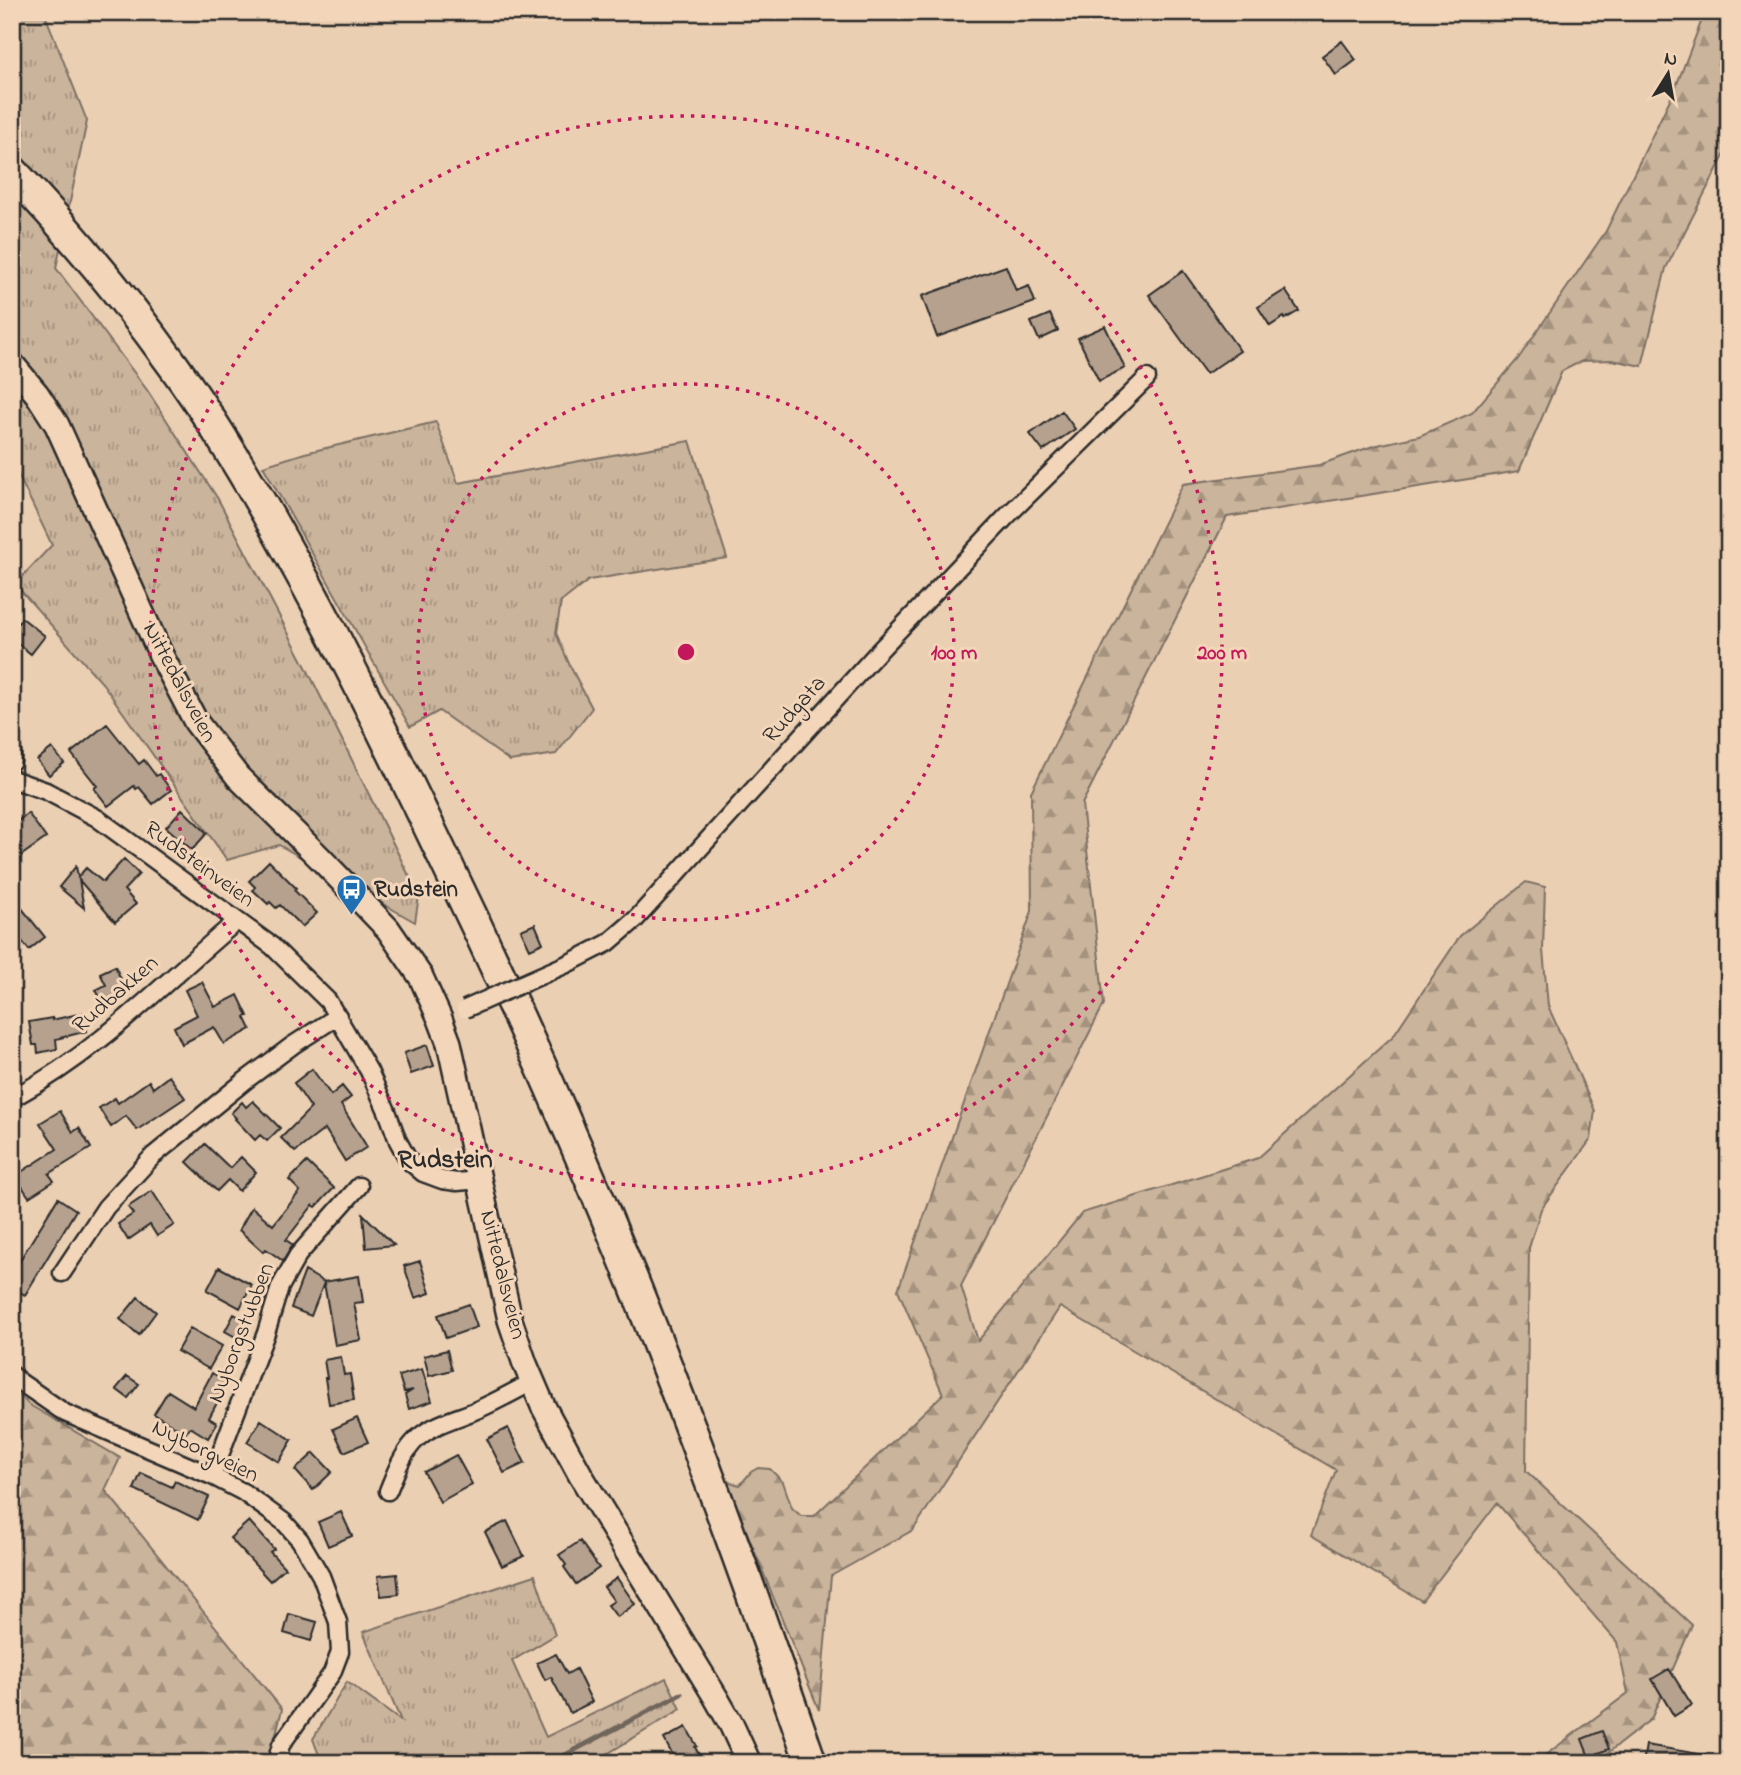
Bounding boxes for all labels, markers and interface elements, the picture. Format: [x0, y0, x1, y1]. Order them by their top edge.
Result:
north arrow [1632, 38, 1702, 108]
text: N [1662, 45, 1680, 74]
street label: Nittedalsveien [133, 617, 225, 749]
text: 100 m [931, 639, 977, 669]
text: 200 m [1196, 639, 1247, 669]
centre of rings [674, 640, 698, 664]
street label: Rudgata [755, 669, 835, 752]
street label: Rudsteinveien [137, 814, 261, 916]
bus stop icon: Rudstein [334, 873, 368, 917]
place label: Rudstein [374, 874, 458, 907]
street label: Rudbakken [66, 948, 166, 1042]
district label: Rudstein [398, 1142, 493, 1180]
street label: Nittedalsveien [470, 1207, 534, 1343]
street label: Nyborgstubben [200, 1258, 286, 1409]
street label: Nyborgveien [145, 1412, 264, 1494]

